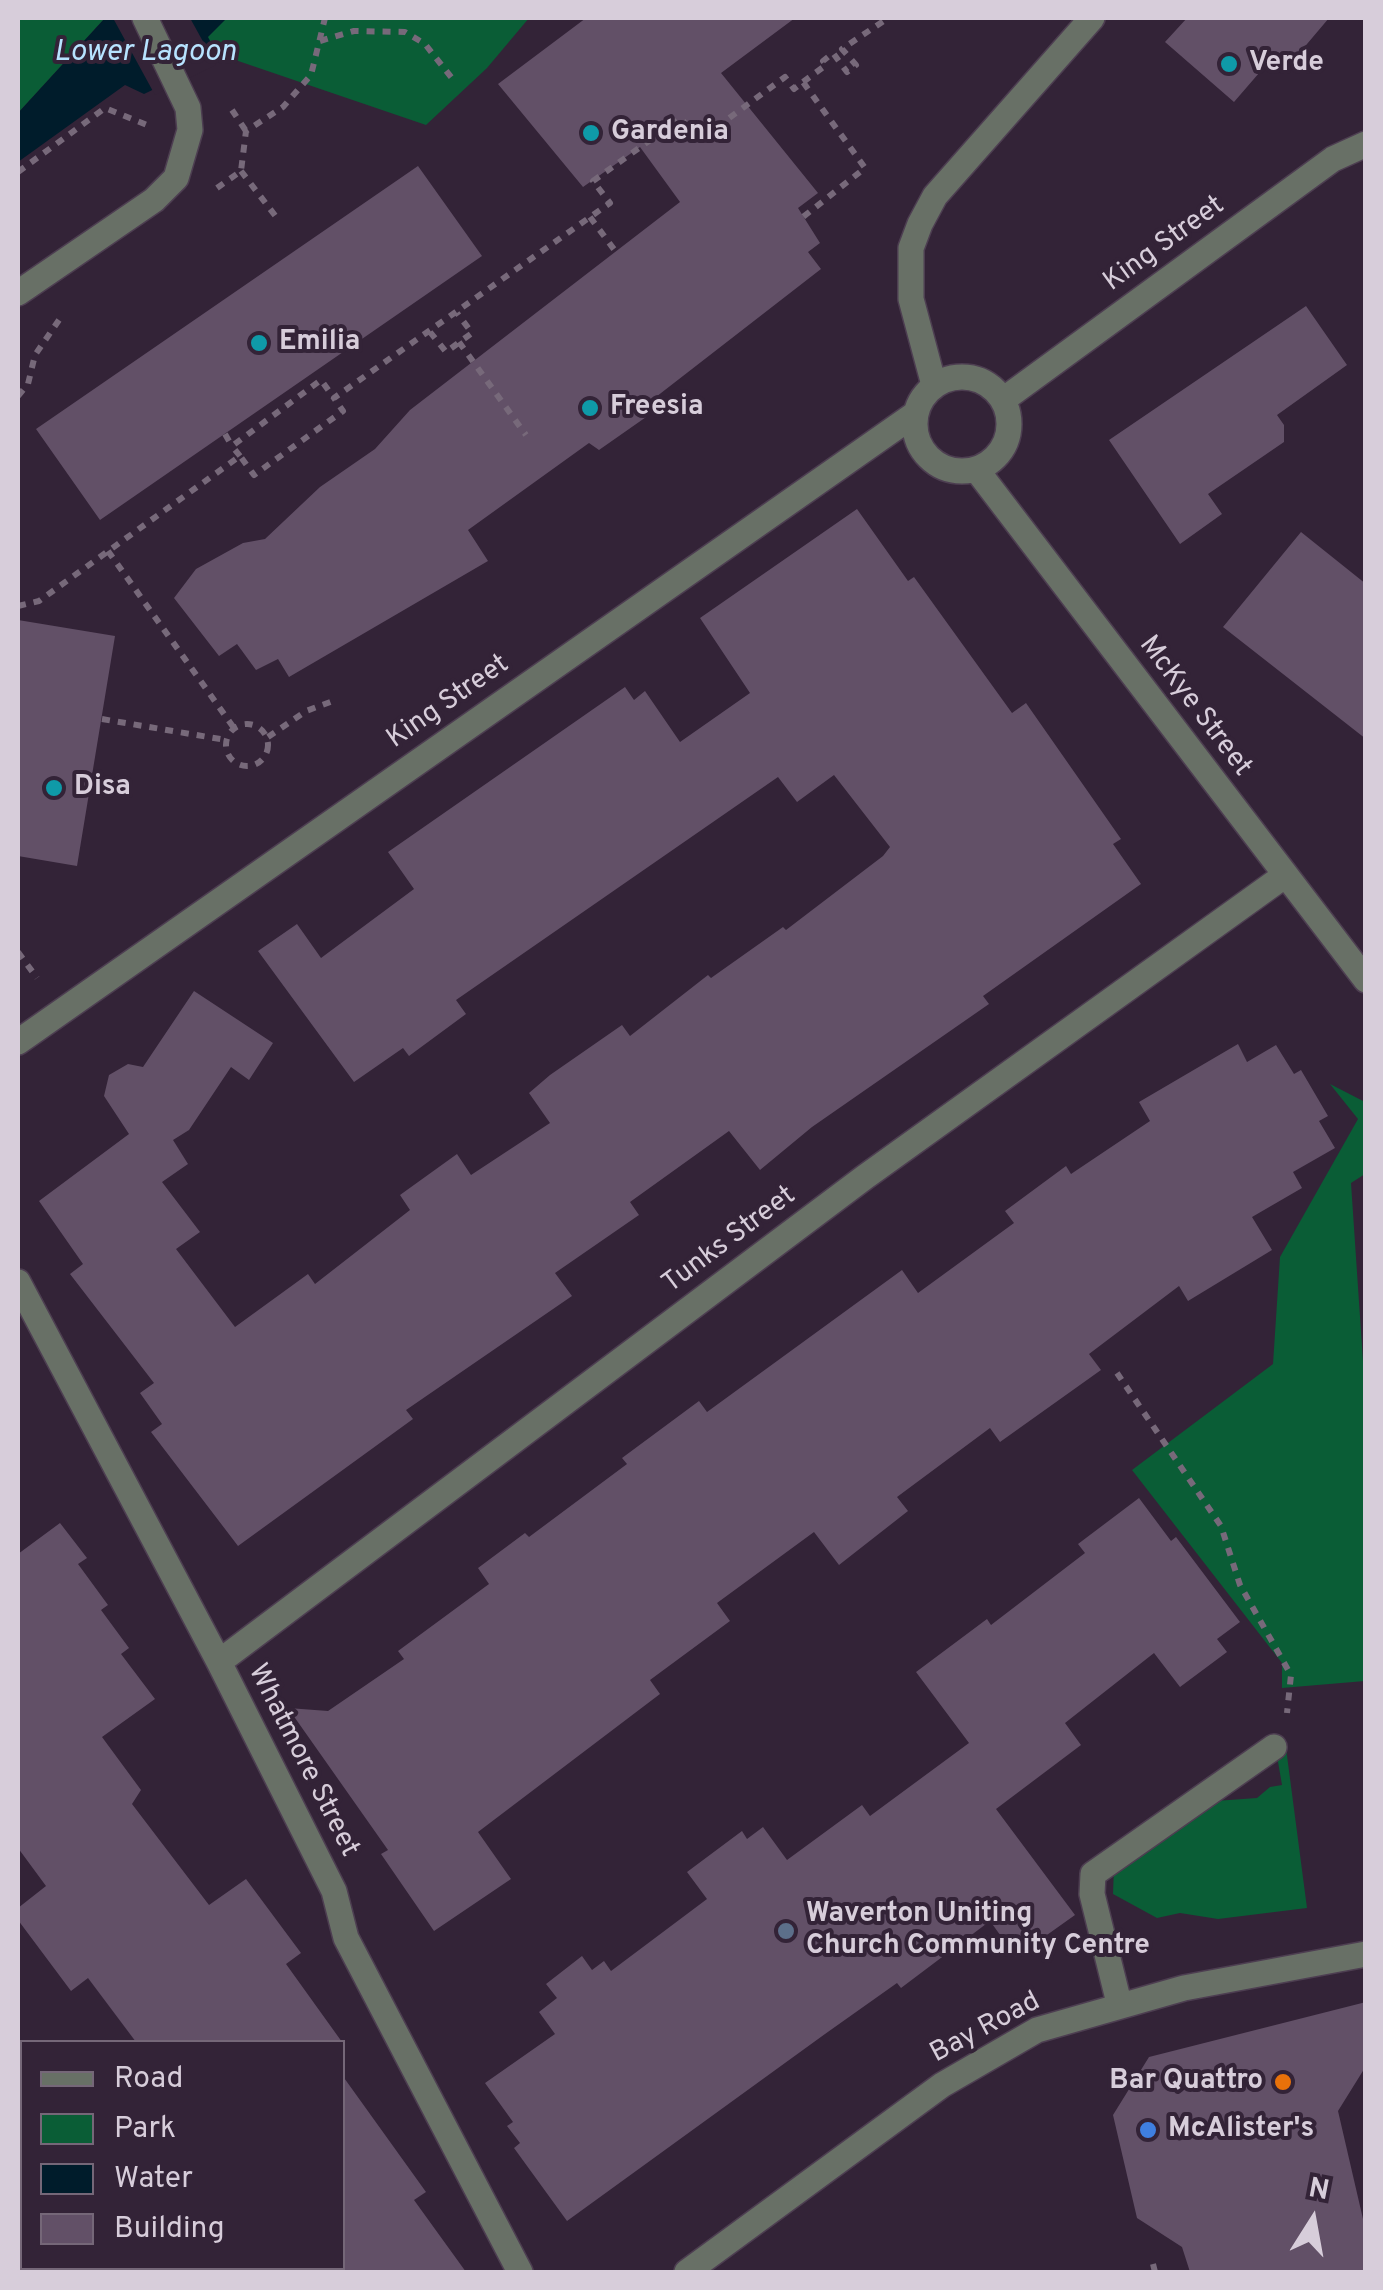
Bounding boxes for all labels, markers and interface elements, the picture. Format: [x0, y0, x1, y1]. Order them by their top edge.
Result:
water label: Lower Lagoon [54, 36, 236, 72]
place label: Verde [1249, 47, 1324, 81]
marker: Verde [1218, 53, 1240, 75]
place label: Gardenia [611, 116, 729, 150]
marker: Gardenia [580, 122, 602, 144]
street label: King Street [1098, 190, 1232, 300]
place label: Emilia [279, 326, 360, 360]
marker: Emilia [248, 332, 270, 354]
place label: Freesia [610, 391, 704, 425]
marker: Freesia [579, 397, 601, 419]
street label: McKye Street [1130, 630, 1258, 784]
street label: King Street [382, 649, 516, 757]
place label: Disa [74, 771, 131, 805]
marker: Disa [43, 777, 65, 799]
street label: Tunks Street [657, 1180, 803, 1302]
street label: Whatmore Street [239, 1659, 365, 1863]
place label: Waverton Uniting Church Community Centre [806, 1898, 1150, 1964]
marker: Waverton Uniting Church Community Centre [775, 1920, 797, 1942]
street label: Bay Road [925, 1986, 1047, 2072]
legend [20, 2040, 345, 2270]
text: Road [114, 2061, 183, 2098]
place label: Bar Quattro [1109, 2065, 1263, 2099]
marker: Bar Quattro [1272, 2071, 1294, 2093]
text: Park [114, 2111, 176, 2148]
place label: McAlister's [1168, 2113, 1314, 2147]
marker: McAlister's [1137, 2119, 1159, 2141]
text: Water [114, 2161, 193, 2198]
north arrow [1263, 2170, 1363, 2270]
text: N [1305, 2171, 1332, 2210]
text: Building [114, 2211, 225, 2248]

